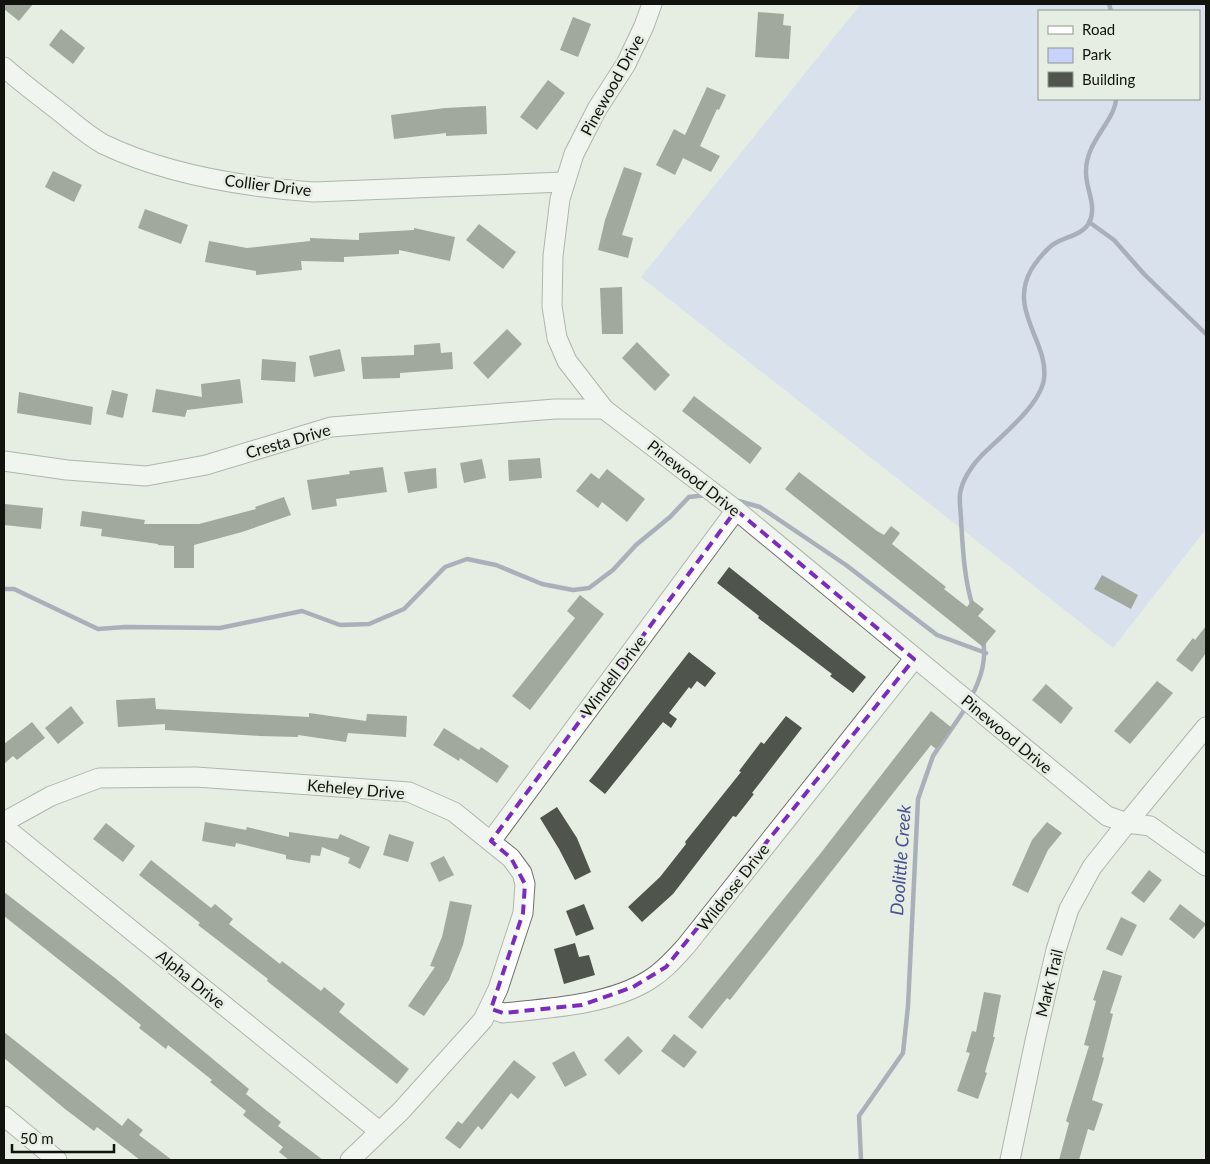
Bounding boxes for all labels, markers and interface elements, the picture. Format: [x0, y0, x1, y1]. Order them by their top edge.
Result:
legend [1038, 10, 1200, 100]
text: Road [1082, 20, 1115, 38]
street label: Pinewood Drive [576, 31, 647, 139]
text: Park [1082, 45, 1112, 63]
text: Building [1082, 70, 1135, 88]
street label: Collier Drive [224, 170, 312, 199]
street label: Cresta Drive [243, 419, 333, 462]
street label: Pinewood Drive [644, 435, 744, 520]
street label: Windell Drive [576, 631, 649, 720]
street label: Pinewood Drive [958, 690, 1057, 777]
street label: Keheley Drive [306, 775, 406, 802]
water label: Doolittle Creek [885, 803, 915, 916]
street label: Wildrose Drive [693, 839, 773, 934]
street label: Alpha Drive [153, 945, 229, 1012]
street label: Mark Trail [1031, 947, 1066, 1019]
scale bar [12, 1122, 115, 1154]
text: 50 m [20, 1129, 54, 1147]

